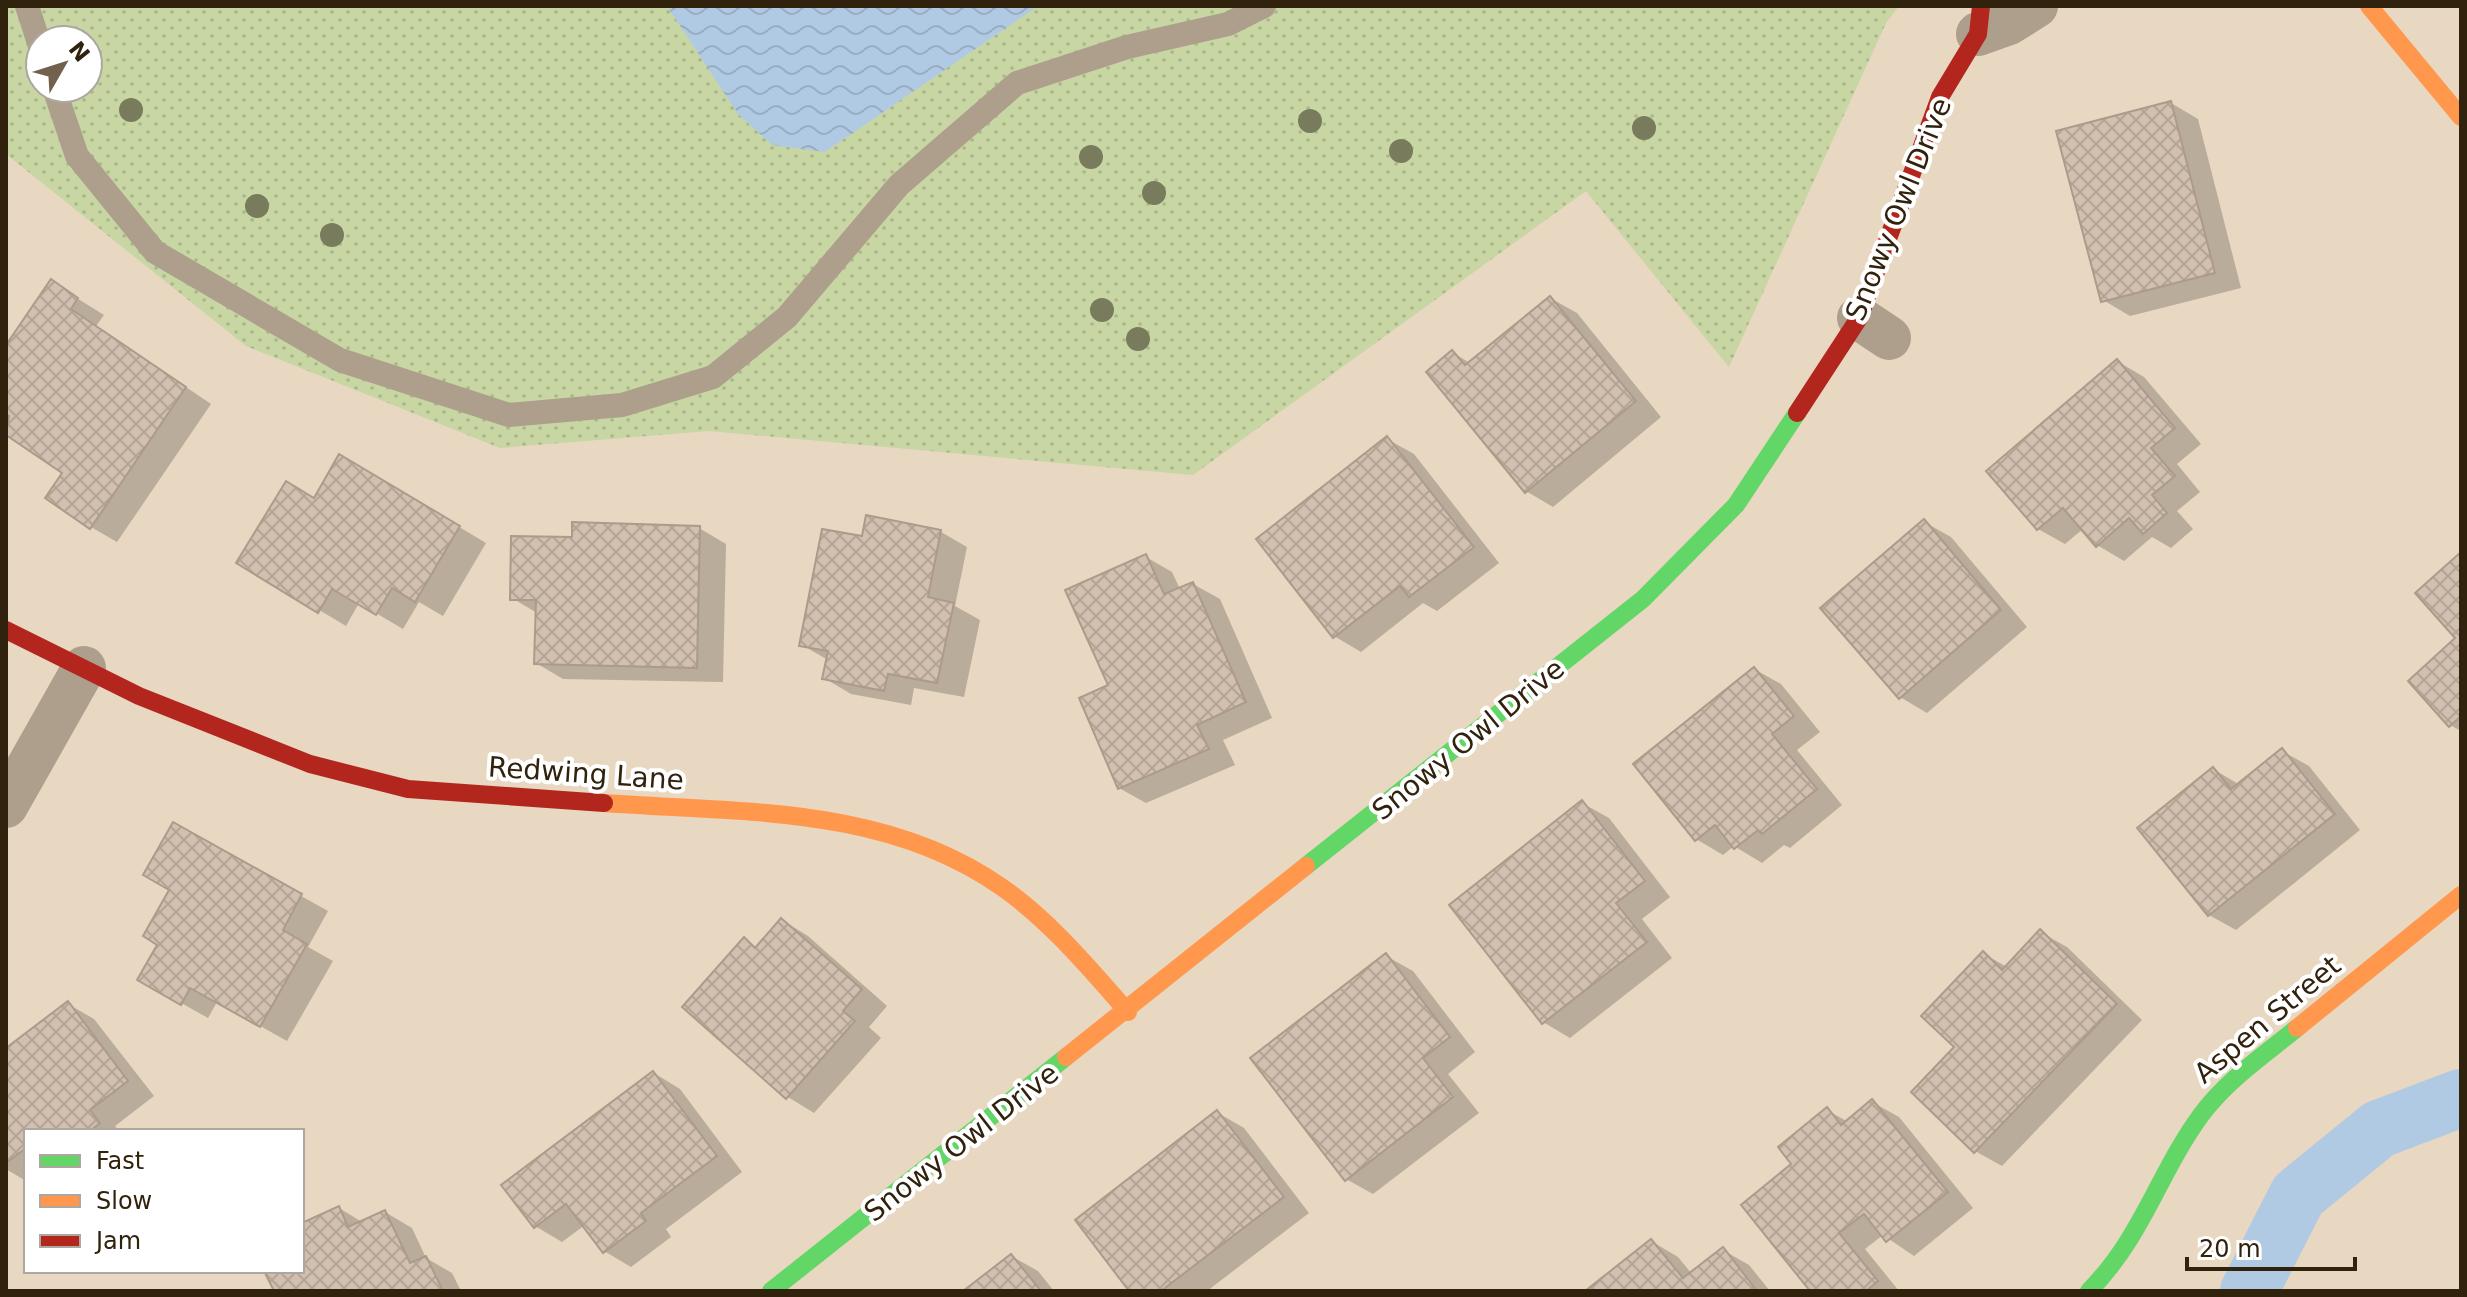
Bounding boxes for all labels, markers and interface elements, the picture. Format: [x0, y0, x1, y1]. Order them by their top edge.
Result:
north arrow [24, 24, 104, 104]
text: N [64, 37, 95, 67]
street label: Snowy Owl Drive [1839, 93, 1958, 325]
street label: Snowy Owl Drive [1366, 652, 1571, 827]
street label: Redwing Lane [487, 750, 685, 797]
street label: Aspen Street [2188, 949, 2347, 1090]
street label: Snowy Owl Drive [858, 1056, 1065, 1228]
legend [24, 1129, 304, 1273]
text: Fast [96, 1147, 144, 1175]
text: Slow [96, 1187, 152, 1215]
scale bar [2187, 1221, 2355, 1271]
text: Jam [94, 1227, 141, 1255]
text: 20 m [2199, 1235, 2261, 1263]

